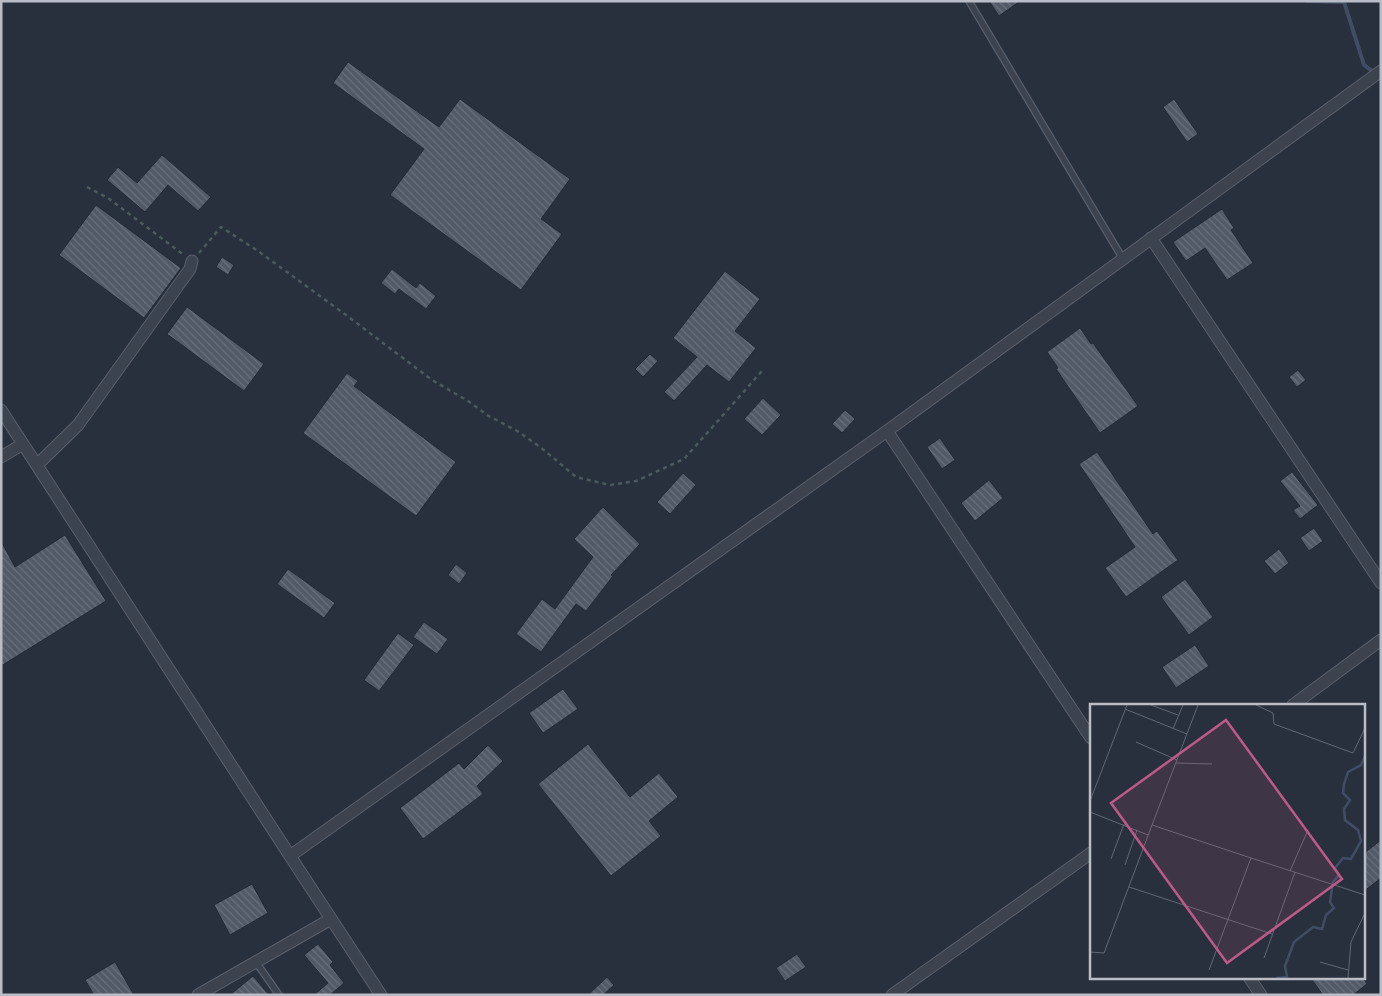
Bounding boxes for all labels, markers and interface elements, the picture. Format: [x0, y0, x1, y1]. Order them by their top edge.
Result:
inset map [1090, 704, 1364, 978]

